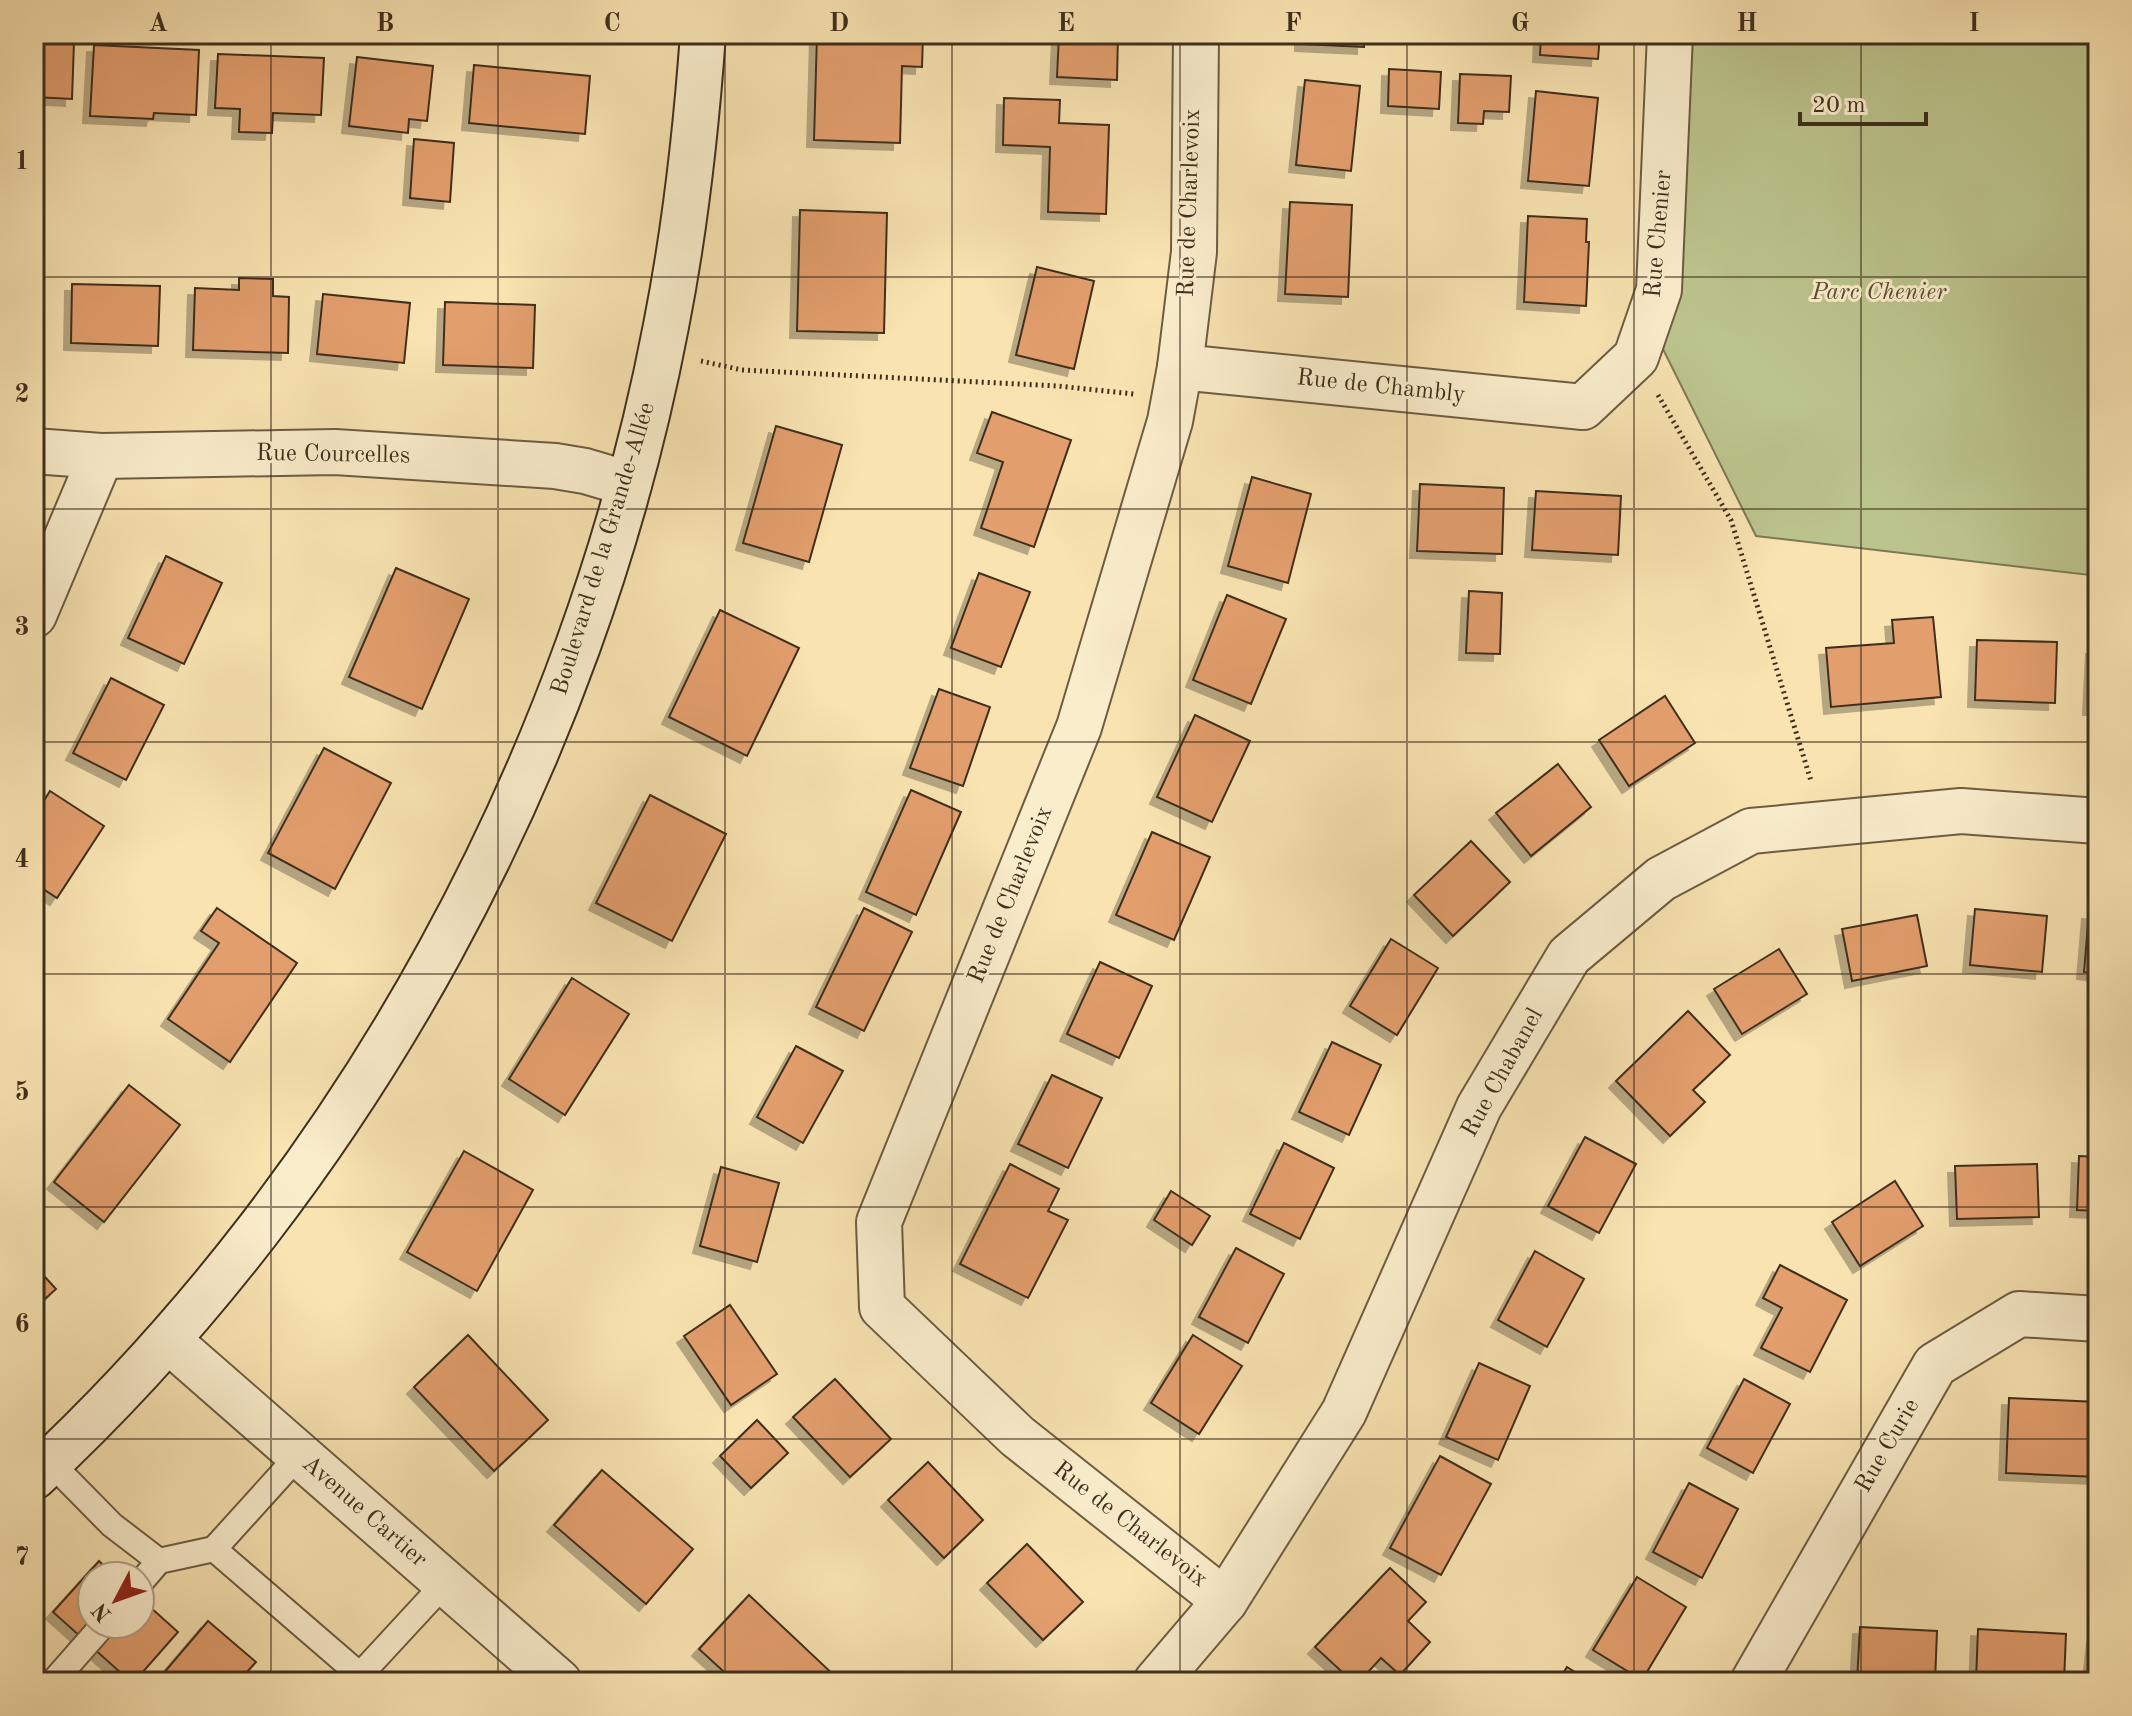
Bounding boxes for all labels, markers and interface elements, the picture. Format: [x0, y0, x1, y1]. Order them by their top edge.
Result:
text: A [148, 11, 168, 37]
text: B [376, 11, 394, 37]
text: C [603, 11, 621, 37]
text: D [829, 11, 849, 37]
text: E [1057, 11, 1075, 37]
text: F [1284, 11, 1302, 37]
text: G [1511, 11, 1529, 37]
text: H [1736, 11, 1758, 37]
text: I [1968, 11, 1980, 37]
scale bar [1800, 76, 1926, 126]
text: 20 m [1812, 94, 1866, 118]
street label: Rue de Charlevoix [1175, 108, 1205, 298]
text: 1 [14, 149, 30, 175]
street label: Rue Chenier [1641, 169, 1677, 299]
park label: Parc Chenier [1811, 281, 1947, 305]
street label: Rue de Chambly [1295, 366, 1467, 408]
text: 2 [14, 382, 30, 408]
street label: Boulevard de la Grande-Allée [548, 400, 660, 698]
street label: Rue Courcelles [256, 442, 410, 468]
text: 3 [14, 615, 30, 641]
street label: Rue de Charlevoix [965, 803, 1057, 987]
text: 4 [14, 847, 30, 873]
street label: Rue Chabanel [1458, 1004, 1548, 1142]
text: 5 [14, 1080, 30, 1106]
text: 6 [14, 1312, 30, 1338]
street label: Rue Curie [1852, 1395, 1924, 1497]
street label: Avenue Cartier [297, 1452, 431, 1572]
street label: Rue de Charlevoix [1048, 1457, 1212, 1593]
text: 7 [14, 1545, 30, 1571]
north arrow [76, 1560, 156, 1640]
text: N [88, 1598, 116, 1625]

